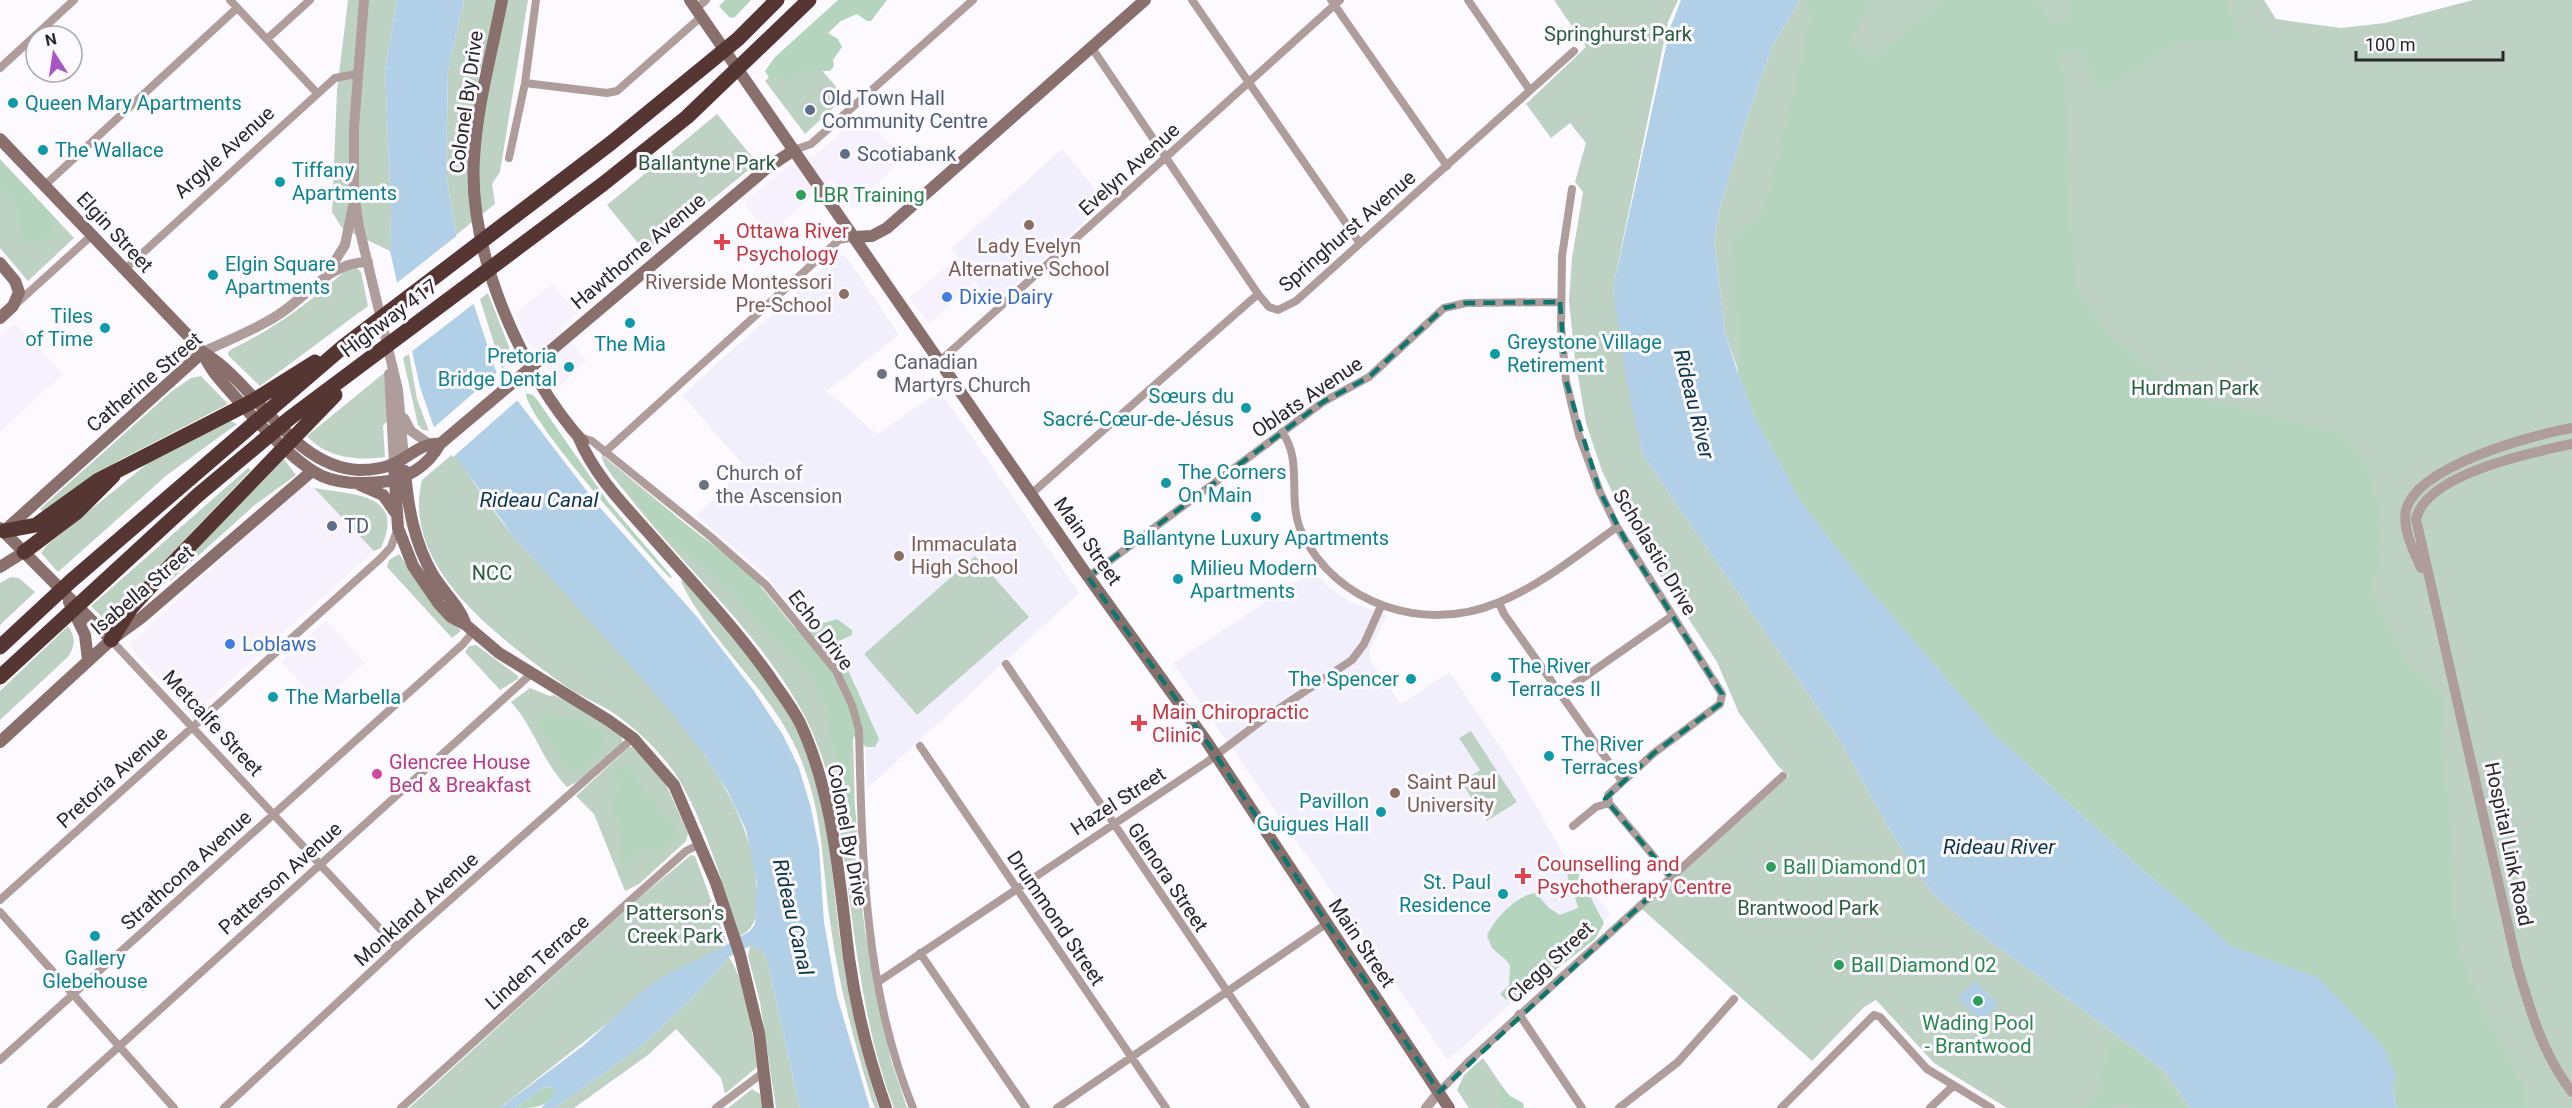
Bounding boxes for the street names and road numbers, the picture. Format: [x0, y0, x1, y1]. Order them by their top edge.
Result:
street label: Colonel By Drive [444, 29, 488, 175]
street label: Argyle Avenue [169, 101, 279, 203]
street label: Evelyn Avenue [1074, 118, 1184, 220]
street label: Springhurst Avenue [1274, 165, 1420, 297]
street label: Elgin Street [72, 187, 158, 277]
street label: Hawthorne Avenue [566, 188, 710, 314]
street label: Highway 417 [336, 274, 442, 362]
street label: Catherine Street [81, 327, 207, 437]
street label: Oblats Avenue [1247, 351, 1367, 443]
street label: Scholastic Drive [1608, 485, 1702, 619]
street label: Main Street [1049, 492, 1127, 590]
street label: Isabella Street [86, 540, 198, 640]
street label: Echo Drive [783, 585, 859, 675]
street label: Metcalfe Street [158, 665, 268, 781]
street label: Pretoria Avenue [52, 721, 172, 833]
street label: Hospital Link Road [2480, 760, 2538, 928]
street label: Hazel Street [1066, 761, 1170, 841]
street label: Colonel By Drive [822, 762, 874, 908]
street label: Strathcona Avenue [116, 805, 256, 935]
street label: Patterson Avenue [214, 817, 346, 939]
street label: Glenora Street [1123, 818, 1213, 936]
street label: Drummond Street [1002, 846, 1110, 990]
street label: Monkland Avenue [349, 847, 483, 971]
street label: Main Street [1324, 894, 1400, 992]
street label: Linden Terrace [480, 909, 594, 1015]
street label: Clegg Street [1502, 916, 1598, 1008]

